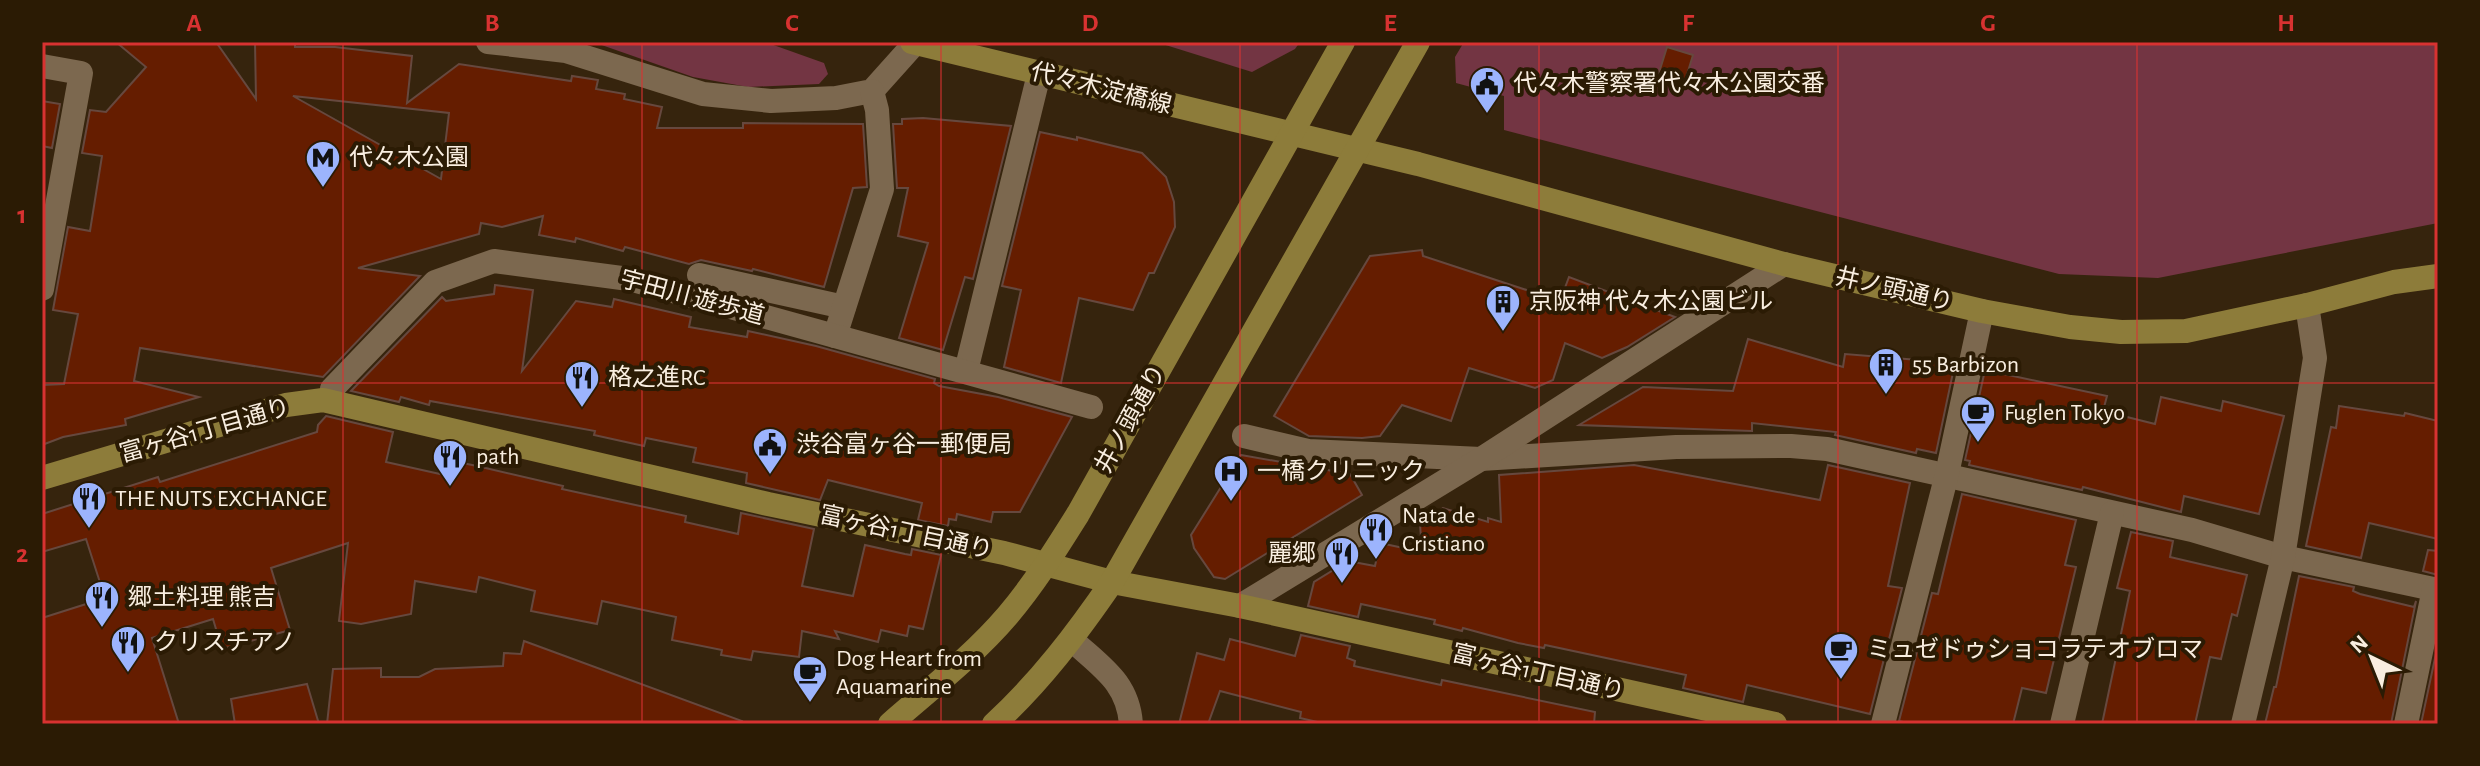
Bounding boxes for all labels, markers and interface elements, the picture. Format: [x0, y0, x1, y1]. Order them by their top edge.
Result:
text: A [186, 10, 202, 36]
text: B [484, 10, 500, 36]
text: C [785, 10, 799, 36]
text: D [1081, 10, 1099, 36]
text: E [1383, 10, 1397, 36]
text: F [1682, 10, 1695, 36]
text: G [1980, 10, 1996, 36]
text: H [2277, 10, 2295, 36]
street label: 代々木淀橋線 [1028, 58, 1174, 118]
public building icon: 代々木警察署代々木公園交番 [1468, 65, 1506, 115]
place label: 代々木警察署代々木公園交番 [1513, 70, 1825, 96]
metro station icon: 代々木公園 [304, 139, 342, 189]
place label: 代々木公園 [349, 145, 469, 170]
text: 1 [17, 202, 27, 228]
street label: 井ノ頭通り [1833, 264, 1955, 315]
street label: 宇田川 遊歩道 [617, 265, 767, 329]
building icon: 京阪神 代々木公園ビル [1484, 283, 1522, 333]
place label: 京阪神 代々木公園ビル [1529, 288, 1773, 314]
building icon: 55 Barbizon [1867, 346, 1905, 396]
place label: 55 Barbizon [1912, 353, 2019, 377]
restaurant icon: 格之進RC [563, 359, 601, 409]
street label: 井ノ頭通り [1091, 360, 1171, 477]
place label: 格之進RC [608, 364, 706, 390]
street label: 富ヶ谷1丁目通り [116, 393, 293, 467]
cafe icon: Fuglen Tokyo [1959, 394, 1997, 444]
place label: Fuglen Tokyo [2004, 401, 2125, 425]
public building icon: 渋谷富ヶ谷一郵便局 [751, 426, 789, 476]
place label: 渋谷富ヶ谷一郵便局 [796, 431, 1012, 457]
restaurant icon: path [431, 438, 469, 488]
place label: path [476, 445, 519, 469]
hospital icon: 一橋クリニック [1212, 453, 1250, 503]
place label: 一橋クリニック [1257, 458, 1425, 484]
restaurant icon: THE NUTS EXCHANGE [70, 480, 108, 530]
place label: THE NUTS EXCHANGE [115, 487, 327, 511]
street label: 富ヶ谷1丁目通り [817, 501, 995, 563]
place label: Nata de Cristiano [1402, 504, 1485, 556]
restaurant icon: Nata de Cristiano [1357, 511, 1395, 561]
restaurant icon: 麗郷 [1323, 535, 1361, 585]
place label: 麗郷 [1268, 540, 1316, 566]
text: 2 [16, 541, 28, 567]
restaurant icon: 郷土料理 熊吉 [83, 579, 121, 629]
place label: 郷土料理 熊吉 [128, 584, 276, 610]
north arrow [2332, 618, 2412, 698]
restaurant icon: クリスチアノ [109, 624, 147, 674]
place label: クリスチアノ [154, 630, 296, 655]
cafe icon: ミュゼドゥショコラテオブロマ [1822, 631, 1860, 681]
text: N [2346, 631, 2372, 657]
place label: ミュゼドゥショコラテオブロマ [1867, 636, 2203, 662]
street label: 富ヶ谷1丁目通り [1449, 640, 1627, 705]
place label: Dog Heart from Aquamarine [836, 647, 982, 699]
cafe icon: Dog Heart from Aquamarine [791, 654, 829, 704]

